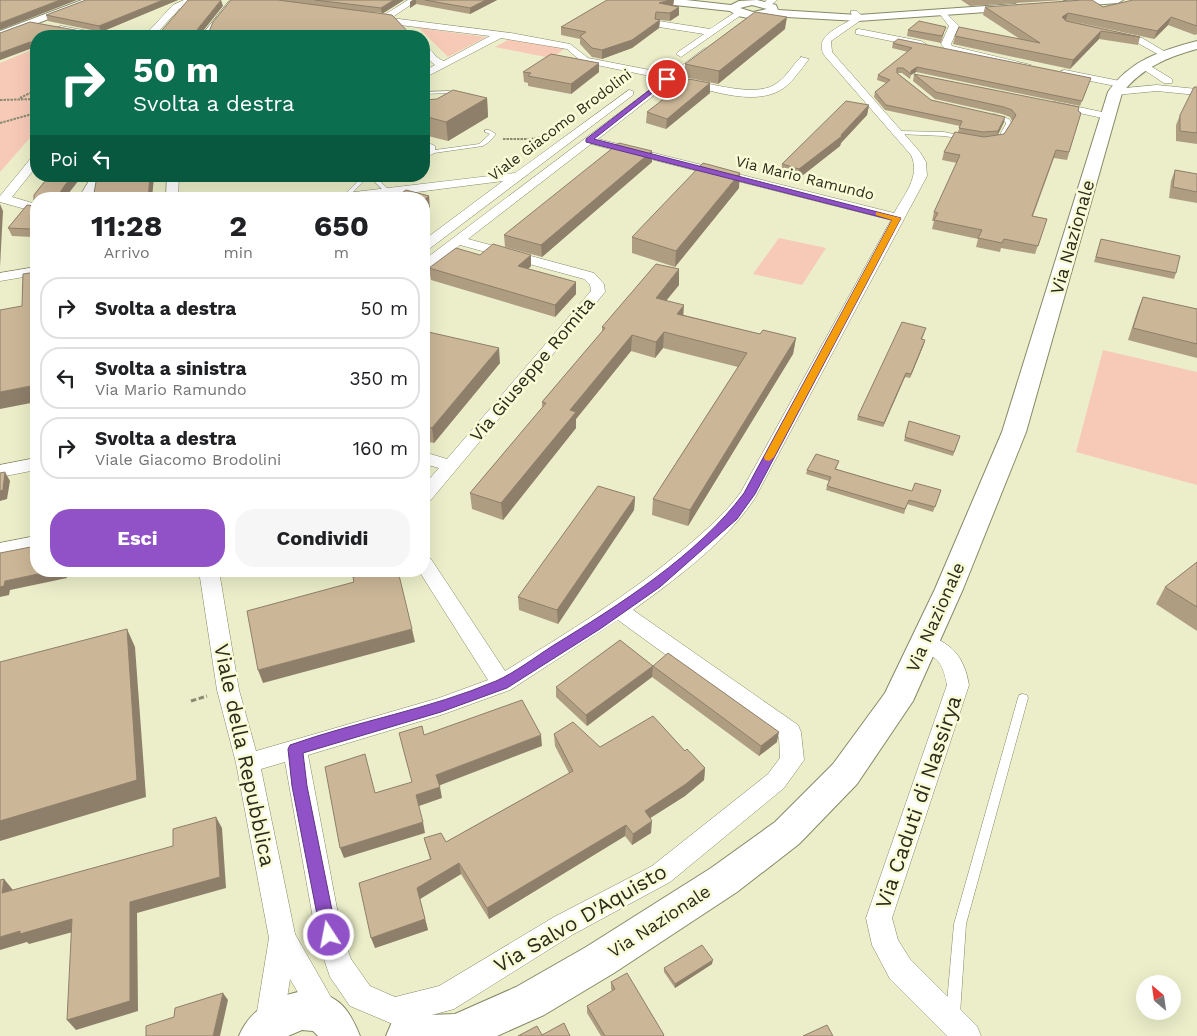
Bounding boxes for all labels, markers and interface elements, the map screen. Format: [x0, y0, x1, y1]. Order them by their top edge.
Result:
text: 50 m [133, 49, 219, 91]
icon: right [50, 50, 115, 115]
pin [646, 58, 688, 100]
street label: Viale Giacomo Brodolini [485, 65, 635, 185]
icon: arrive [653, 65, 681, 93]
text: Svolta a destra [133, 91, 294, 116]
icon: left [88, 145, 116, 173]
text: Poi [50, 148, 78, 171]
street label: Via Mario Ramundo [734, 152, 876, 204]
street label: Via Nazionale [1046, 177, 1098, 297]
text: 11:28 [91, 208, 163, 243]
text: 2 [229, 208, 247, 243]
text: 650 [314, 208, 369, 243]
text: Arrivo [104, 243, 150, 262]
text: min [223, 243, 253, 262]
text: m [334, 243, 349, 262]
street label: Via Giuseppe Romita [465, 292, 599, 446]
icon: right [52, 294, 80, 322]
text: Svolta a destra [95, 297, 236, 320]
text: 50 m [361, 297, 408, 320]
text: Svolta a sinistra [95, 357, 246, 380]
icon: left [52, 364, 80, 392]
text: 350 m [349, 367, 408, 390]
text: Via Mario Ramundo [95, 380, 247, 399]
text: Svolta a destra [95, 427, 236, 450]
icon: right [52, 434, 80, 462]
text: 160 m [353, 437, 408, 460]
text: Viale Giacomo Brodolini [95, 450, 281, 469]
button: Esci [50, 509, 225, 567]
button: Condividi [235, 509, 410, 567]
street label: Via Nazionale [901, 559, 969, 675]
street label: Viale della Repubblica [209, 641, 281, 869]
street label: Via Caduti di Nassirya [870, 692, 966, 912]
street label: Via Salvo D'Aquisto [489, 858, 671, 978]
street label: Via Nazionale [604, 880, 714, 962]
position arrow [302, 908, 354, 960]
north arrow [1136, 975, 1181, 1020]
map controls [1136, 975, 1181, 1020]

